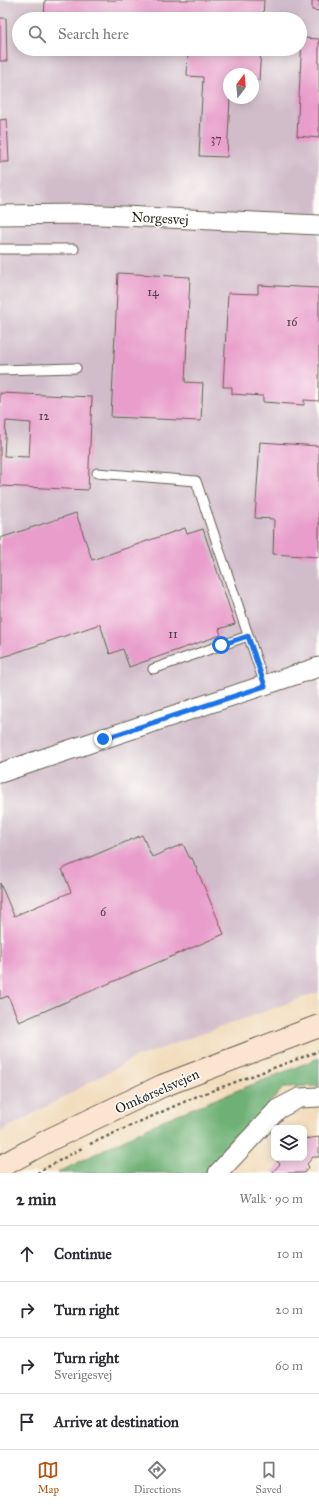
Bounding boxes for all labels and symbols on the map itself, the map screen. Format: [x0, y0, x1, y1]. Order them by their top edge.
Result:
north arrow [223, 68, 259, 104]
house number: 37 [210, 132, 222, 146]
street label: Norgesvej [131, 209, 189, 228]
house number: 14 [147, 285, 159, 299]
house number: 16 [287, 315, 298, 329]
house number: 12 [39, 409, 49, 423]
house number: 11 [168, 627, 178, 641]
route start [212, 636, 230, 654]
route end [94, 730, 112, 748]
house number: 6 [100, 905, 107, 919]
street label: Omkørselsvejen [113, 1065, 202, 1118]

